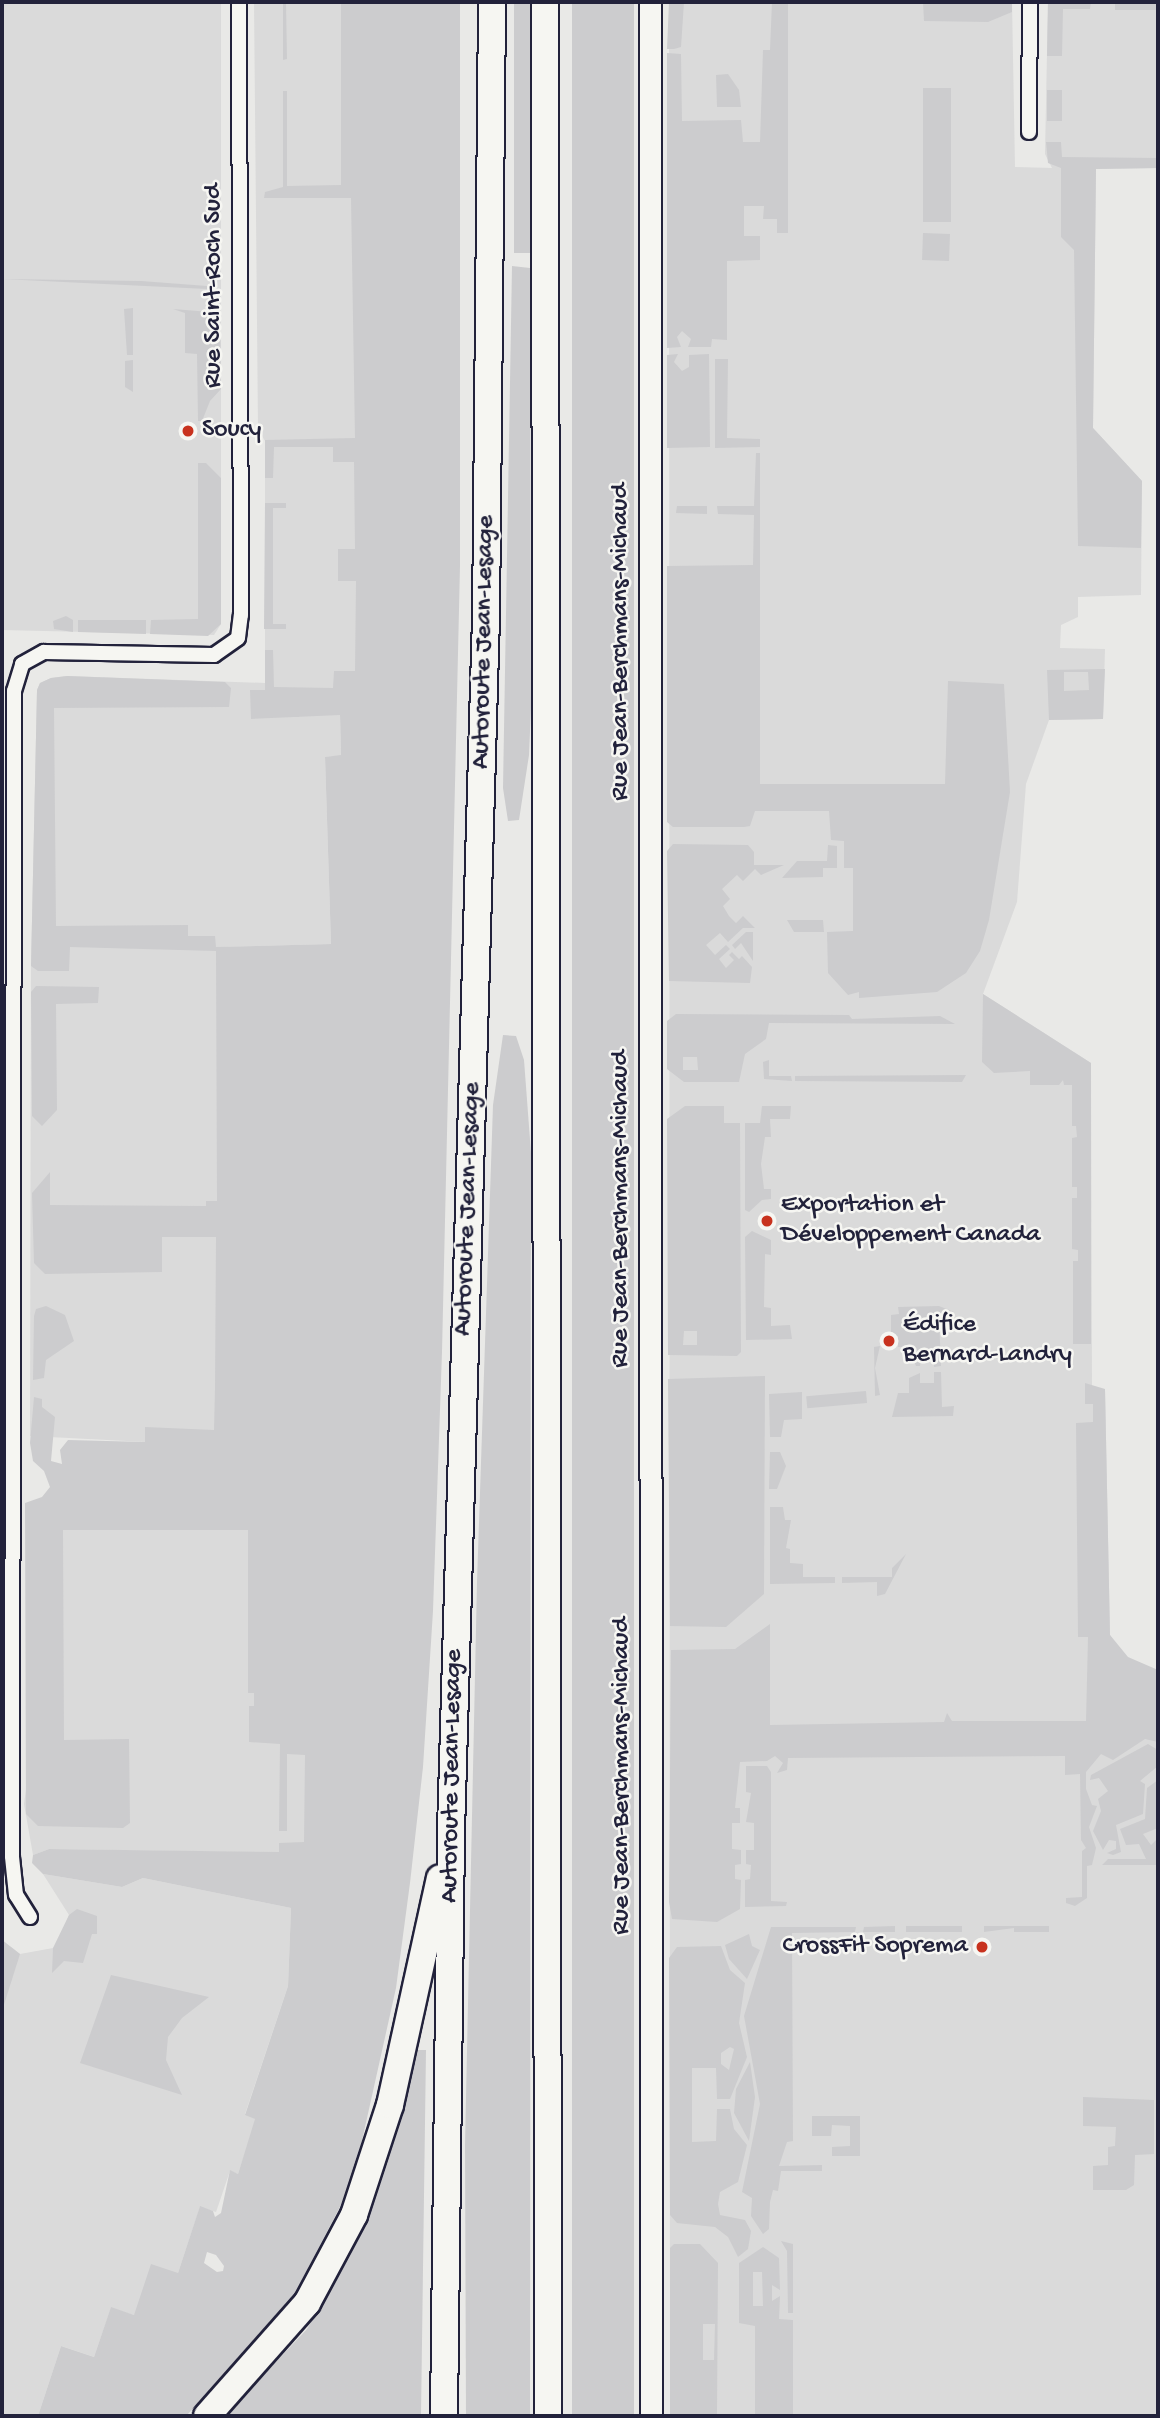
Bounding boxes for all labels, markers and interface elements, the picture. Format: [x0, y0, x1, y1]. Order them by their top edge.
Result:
street label: Rue Saint-Roch Sud [199, 184, 231, 388]
place label: Soucy [202, 415, 261, 447]
marker: Soucy [180, 423, 196, 439]
street label: Rue Jean-Berchmans-Michaud [606, 483, 638, 801]
street label: Autoroute Jean-Lesage [467, 515, 503, 769]
street label: Rue Jean-Berchmans-Michaud [606, 1050, 638, 1368]
street label: Autoroute Jean-Lesage [449, 1082, 489, 1336]
place label: Exportation et Développement Canada [781, 1190, 1040, 1252]
marker: Exportation et Développement Canada [759, 1213, 775, 1229]
place label: Édifice Bernard-Landry [903, 1310, 1072, 1372]
marker: Édifice Bernard-Landry [881, 1333, 897, 1349]
street label: Rue Jean-Berchmans-Michaud [607, 1617, 639, 1935]
street label: Autoroute Jean-Lesage [435, 1649, 471, 1903]
place label: CrossFit Soprema [782, 1931, 968, 1963]
marker: CrossFit Soprema [974, 1939, 990, 1955]

